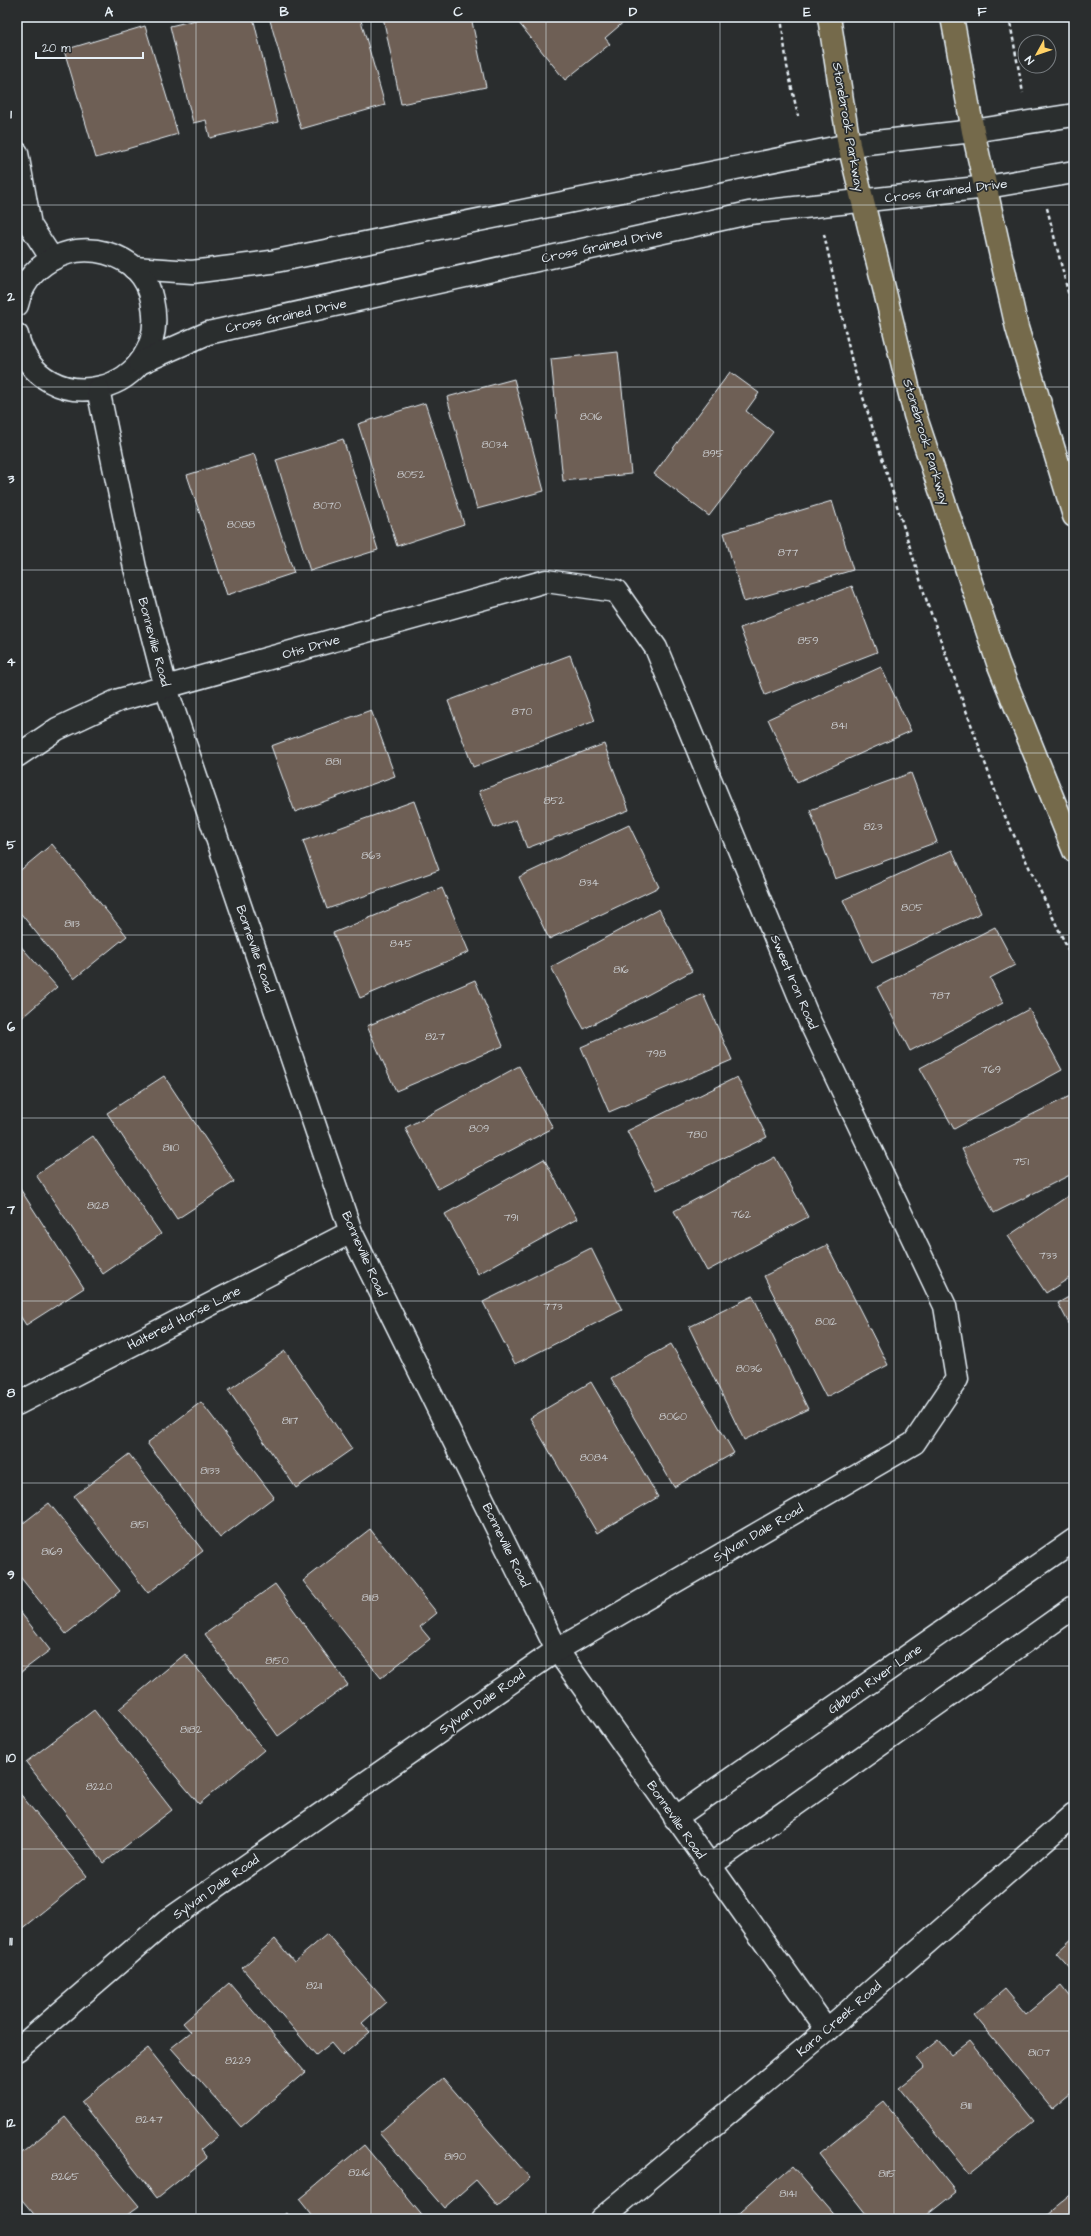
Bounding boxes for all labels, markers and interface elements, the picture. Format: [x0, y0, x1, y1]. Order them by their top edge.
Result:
text: A [105, 3, 114, 21]
text: B [279, 3, 289, 21]
text: C [453, 3, 463, 21]
text: D [629, 3, 638, 21]
text: E [803, 3, 811, 21]
text: F [977, 3, 987, 21]
scale bar [36, 34, 143, 60]
north arrow [1017, 34, 1057, 74]
text: 20 m [42, 40, 71, 57]
text: N [1022, 53, 1038, 68]
street label: Stonebrook Parkway [827, 61, 868, 193]
text: 1 [10, 105, 12, 123]
street label: Cross Grained Drive [884, 175, 1008, 207]
street label: Cross Grained Drive [540, 224, 664, 268]
text: 2 [6, 288, 15, 306]
street label: Cross Grained Drive [224, 294, 348, 338]
street label: Stonebrook Parkway [897, 377, 954, 508]
house number: 8016 [580, 409, 602, 424]
house number: 8034 [481, 437, 509, 452]
house number: 895 [702, 446, 724, 461]
house number: 8052 [397, 467, 426, 482]
text: 3 [7, 470, 15, 488]
house number: 8070 [313, 498, 341, 513]
house number: 8088 [227, 517, 255, 532]
house number: 877 [778, 545, 799, 560]
street label: Bonneville Road [133, 595, 175, 689]
street label: Otis Drive [280, 630, 342, 664]
house number: 859 [797, 633, 819, 648]
text: 4 [7, 653, 16, 671]
house number: 870 [512, 704, 532, 719]
house number: 841 [831, 718, 848, 733]
house number: 881 [325, 754, 341, 769]
house number: 852 [543, 793, 565, 808]
house number: 823 [863, 819, 883, 834]
text: 5 [6, 836, 16, 854]
house number: 863 [361, 848, 381, 863]
house number: 834 [579, 875, 600, 890]
house number: 805 [901, 900, 923, 915]
street label: Bonneville Road [232, 903, 279, 995]
house number: 8113 [64, 916, 80, 931]
street label: Sweet Iron Road [766, 932, 822, 1032]
house number: 845 [390, 936, 412, 951]
house number: 816 [613, 962, 629, 977]
house number: 787 [930, 988, 951, 1003]
text: 6 [7, 1018, 16, 1036]
house number: 827 [425, 1029, 445, 1044]
house number: 798 [646, 1046, 666, 1061]
house number: 769 [981, 1062, 1001, 1077]
house number: 809 [469, 1121, 489, 1136]
house number: 780 [687, 1127, 707, 1142]
house number: 8110 [163, 1140, 180, 1155]
house number: 751 [1013, 1154, 1030, 1169]
house number: 8128 [87, 1198, 109, 1213]
text: 7 [6, 1201, 16, 1219]
house number: 762 [731, 1207, 752, 1222]
street label: Bonneville Road [337, 1209, 391, 1300]
house number: 791 [504, 1210, 519, 1225]
house number: 733 [1039, 1248, 1057, 1263]
street label: Haltered Horse Lane [124, 1282, 244, 1354]
house number: 773 [543, 1299, 563, 1314]
house number: 8012 [815, 1314, 838, 1329]
house number: 8036 [736, 1361, 762, 1376]
text: 8 [7, 1384, 16, 1402]
house number: 8060 [659, 1409, 687, 1424]
house number: 8117 [282, 1413, 299, 1428]
house number: 8084 [580, 1450, 609, 1465]
house number: 8133 [200, 1463, 220, 1478]
street label: Bonneville Road [478, 1500, 534, 1590]
street label: Sylvan Dale Road [709, 1500, 807, 1567]
house number: 8151 [130, 1517, 148, 1532]
house number: 8169 [41, 1544, 63, 1559]
text: 9 [7, 1566, 15, 1584]
house number: 8118 [361, 1590, 379, 1605]
street label: Gibbon River Lane [824, 1640, 926, 1718]
house number: 8150 [265, 1653, 289, 1668]
street label: Sylvan Dale Road [435, 1665, 530, 1739]
house number: 8182 [180, 1722, 203, 1737]
text: 10 [6, 1749, 17, 1767]
street label: Bonneville Road [642, 1777, 710, 1863]
house number: 8220 [86, 1779, 112, 1794]
street label: Sylvan Dale Road [169, 1850, 264, 1924]
text: 11 [9, 1932, 13, 1950]
street label: Kara Creek Road [793, 1977, 886, 2061]
house number: 8211 [306, 1978, 323, 1993]
house number: 8107 [1028, 2045, 1050, 2060]
house number: 8229 [225, 2053, 251, 2068]
house number: 8111 [960, 2098, 972, 2113]
house number: 8247 [135, 2112, 163, 2127]
text: 12 [6, 2114, 16, 2132]
house number: 8190 [444, 2149, 466, 2164]
house number: 8216 [348, 2165, 370, 2180]
house number: 8115 [878, 2166, 896, 2181]
house number: 8265 [51, 2169, 79, 2184]
house number: 8141 [779, 2186, 797, 2201]

